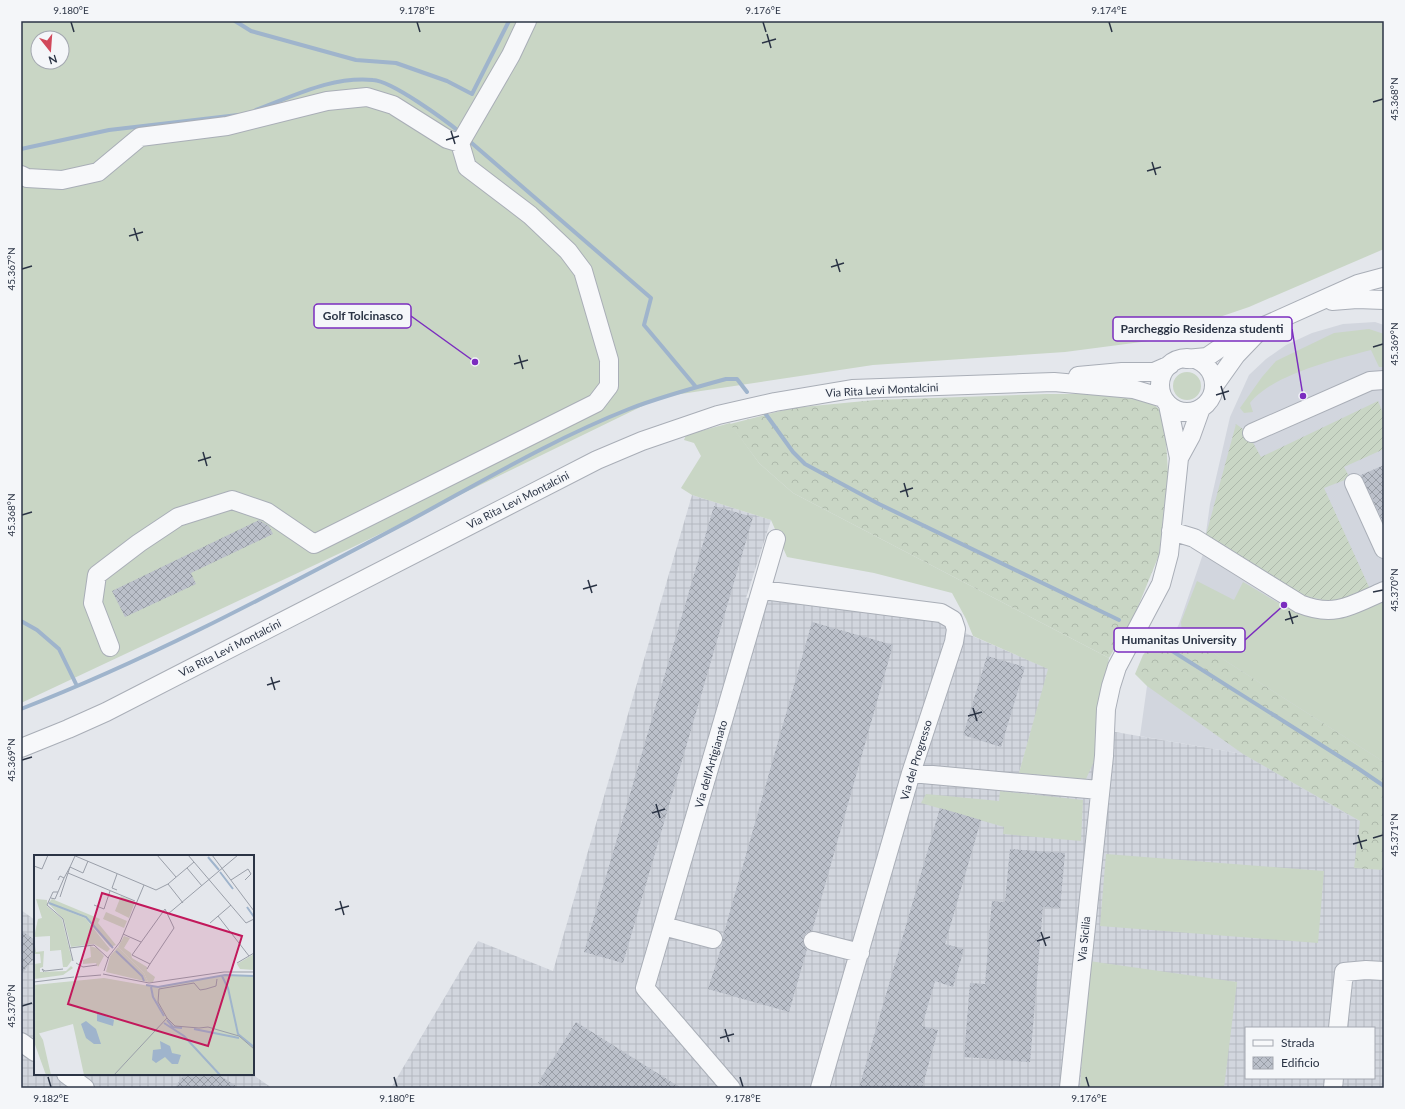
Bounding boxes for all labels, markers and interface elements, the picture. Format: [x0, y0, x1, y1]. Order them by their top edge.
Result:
text: 9.180°E [53, 4, 89, 16]
text: 9.178°E [399, 4, 435, 16]
text: 9.176°E [745, 4, 781, 16]
text: 9.174°E [1091, 4, 1127, 16]
north arrow [30, 30, 70, 70]
text: N [47, 53, 59, 67]
text: 45.368°N [1388, 77, 1400, 121]
text: 45.367°N [5, 247, 17, 291]
callout: Golf Tolcinasco [314, 304, 411, 328]
text: Golf Tolcinasco [323, 308, 403, 323]
callout: Parcheggio Residenza studenti [1113, 317, 1292, 341]
text: Parcheggio Residenza studenti [1121, 321, 1284, 336]
text: 45.369°N [1388, 322, 1400, 366]
street label: Via Rita Levi Montalcini [825, 380, 939, 399]
street label: Via Rita Levi Montalcini [464, 468, 571, 531]
text: 45.368°N [5, 493, 17, 537]
text: 45.370°N [1388, 568, 1400, 612]
street label: Via Rita Levi Montalcini [176, 616, 283, 679]
callout: Humanitas University [1114, 628, 1245, 652]
text: Humanitas University [1121, 632, 1237, 647]
street label: Via dell'Artigianato [692, 718, 729, 809]
street label: Via del Progresso [897, 718, 934, 802]
text: 45.369°N [5, 738, 17, 782]
text: 45.371°N [1388, 813, 1400, 857]
inset map [34, 855, 254, 1075]
street label: Via Sicilia [1075, 916, 1092, 962]
text: 45.370°N [5, 984, 17, 1028]
legend [1245, 1027, 1375, 1079]
text: Strada [1281, 1035, 1314, 1050]
text: Edificio [1281, 1055, 1320, 1070]
text: 9.182°E [33, 1092, 69, 1104]
text: 9.180°E [379, 1092, 415, 1104]
text: 9.178°E [725, 1092, 761, 1104]
text: 9.176°E [1071, 1092, 1107, 1104]

